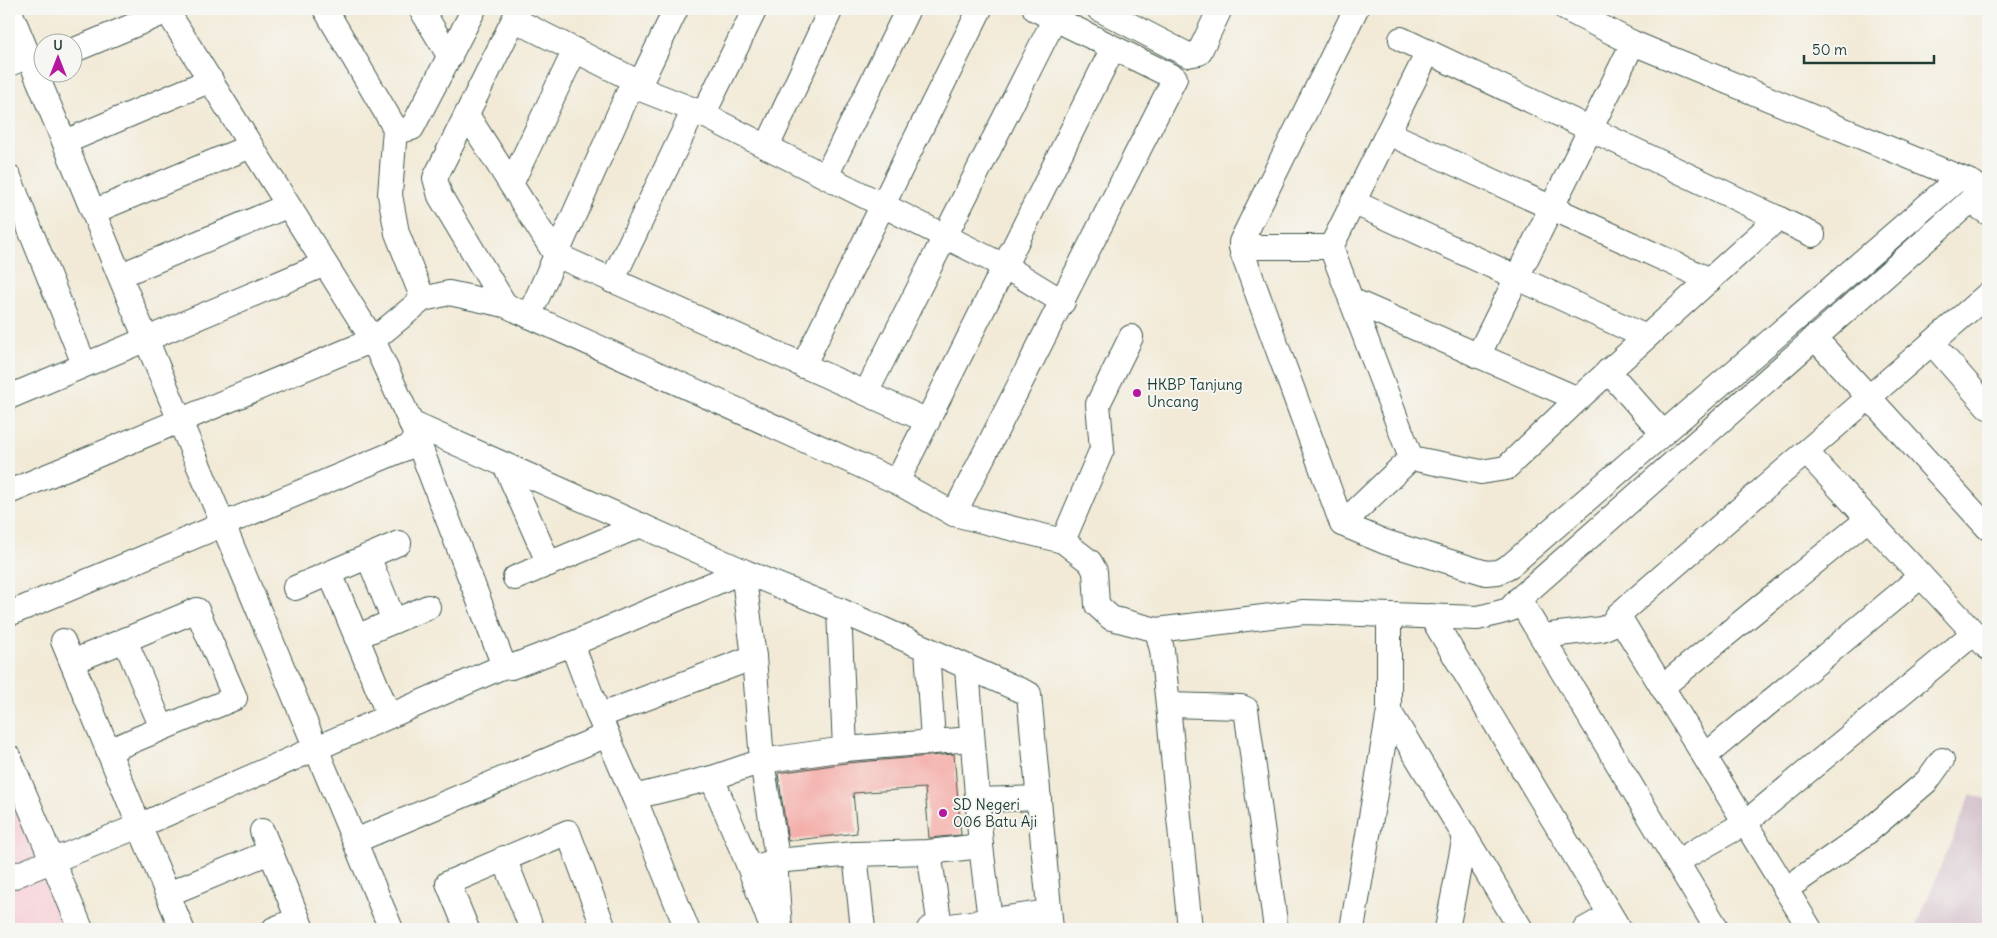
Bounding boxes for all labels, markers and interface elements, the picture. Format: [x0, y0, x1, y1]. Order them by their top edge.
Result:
north arrow [32, 32, 82, 82]
scale bar [1804, 32, 1934, 64]
text: U [53, 36, 63, 54]
text: 50 m [1812, 40, 1847, 59]
place label: HKBP Tanjung Uncang [1147, 375, 1243, 411]
marker: HKBP Tanjung Uncang [1131, 387, 1143, 399]
place label: SD Negeri 006 Batu Aji [953, 795, 1037, 831]
marker: SD Negeri 006 Batu Aji [937, 807, 949, 819]

